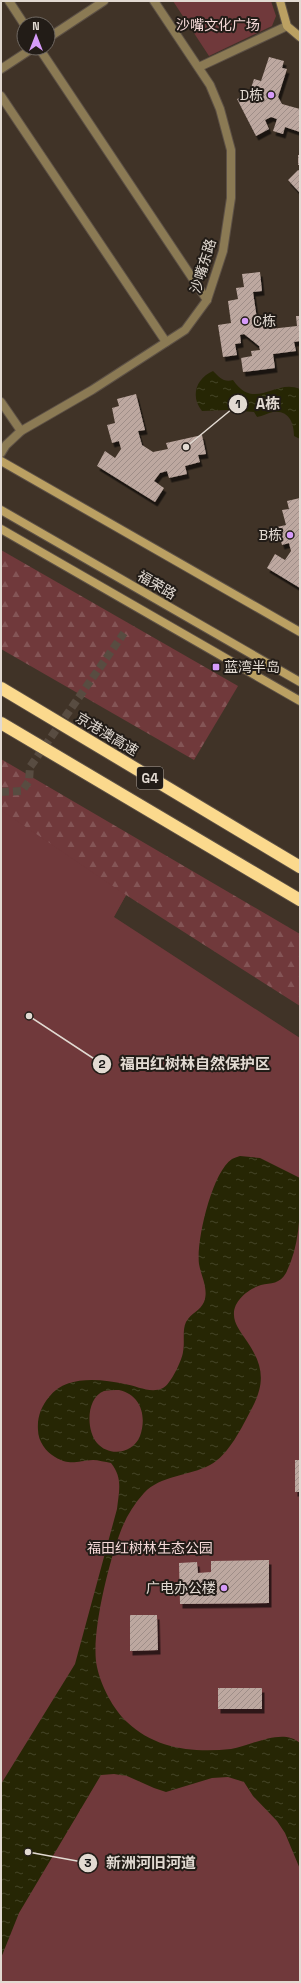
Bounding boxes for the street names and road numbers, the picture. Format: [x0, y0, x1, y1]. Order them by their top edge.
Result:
street label: 沙嘴东路 [186, 237, 220, 295]
street label: 福荣路 [134, 567, 180, 603]
street label: 京港澳高速 [72, 708, 142, 760]
road number: G4 [137, 767, 163, 789]

